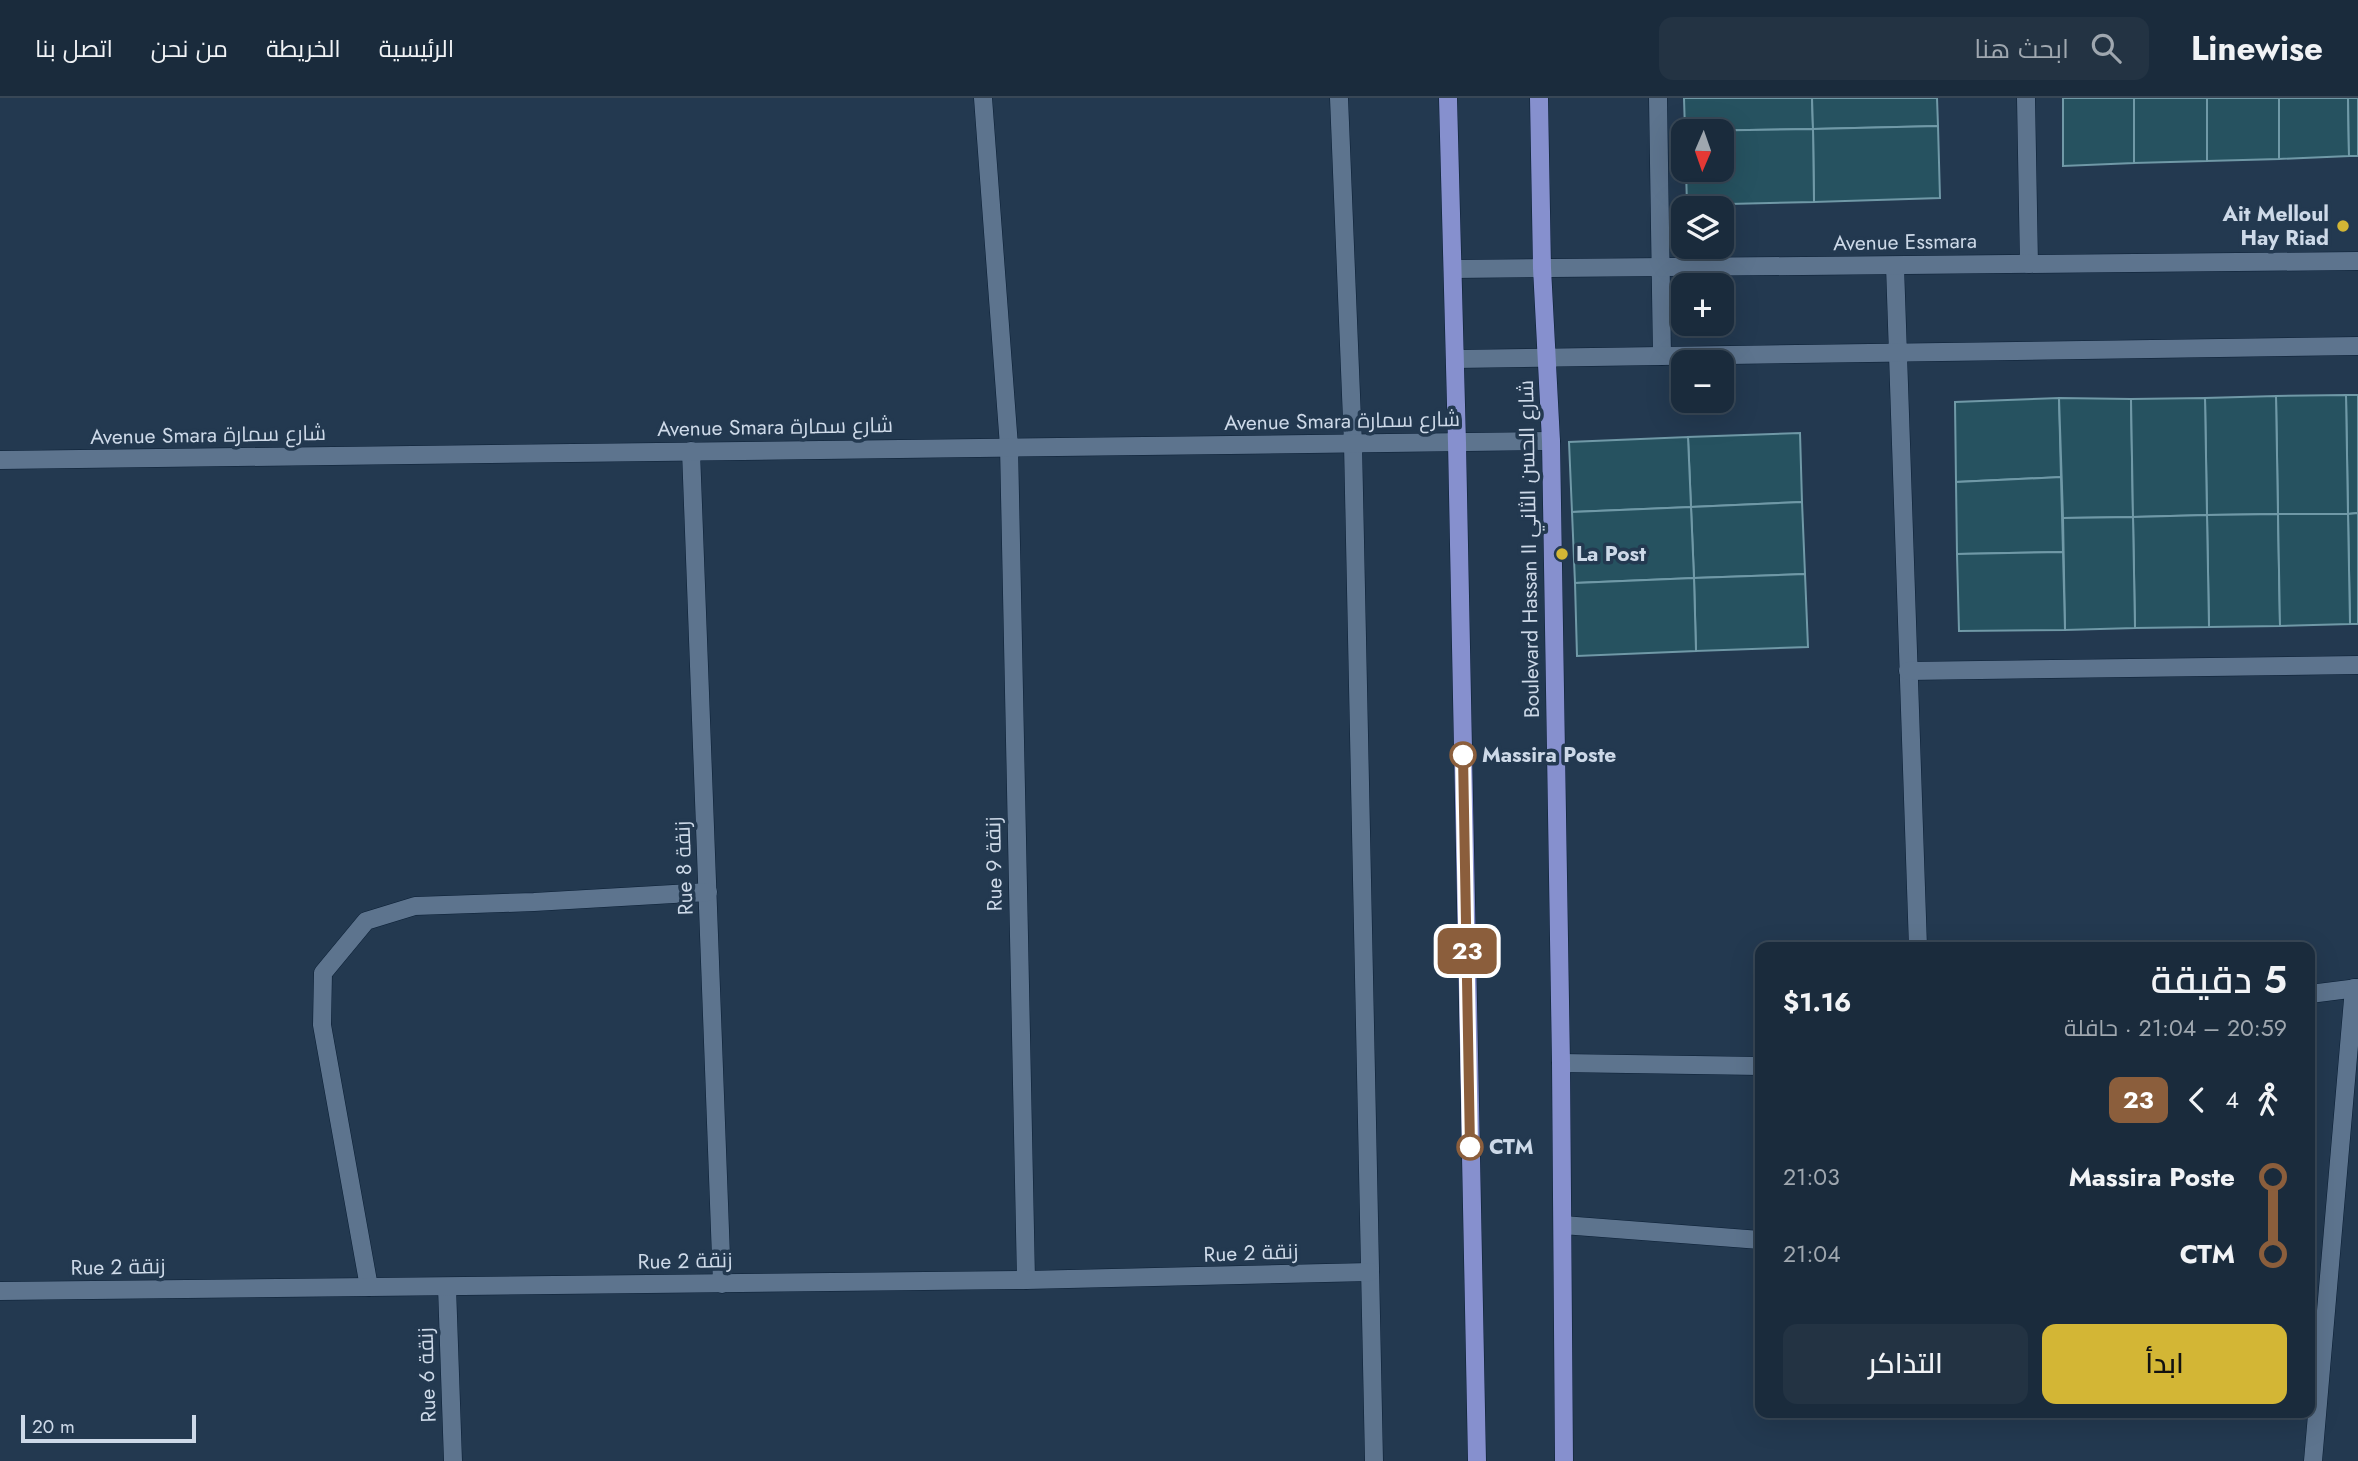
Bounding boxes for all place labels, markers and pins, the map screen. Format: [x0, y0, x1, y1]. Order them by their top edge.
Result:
place label: Ait Melloul Hay Riad [2222, 199, 2329, 253]
marker: Ait Melloul Hay Riad [2335, 218, 2351, 234]
place label: La Post [1576, 539, 1646, 569]
marker: La Post [1554, 546, 1570, 562]
place label: Massira Poste [1482, 740, 1616, 770]
marker: Massira Poste [1450, 742, 1476, 768]
place label: CTM [1489, 1132, 1534, 1162]
marker: CTM [1457, 1134, 1483, 1160]

